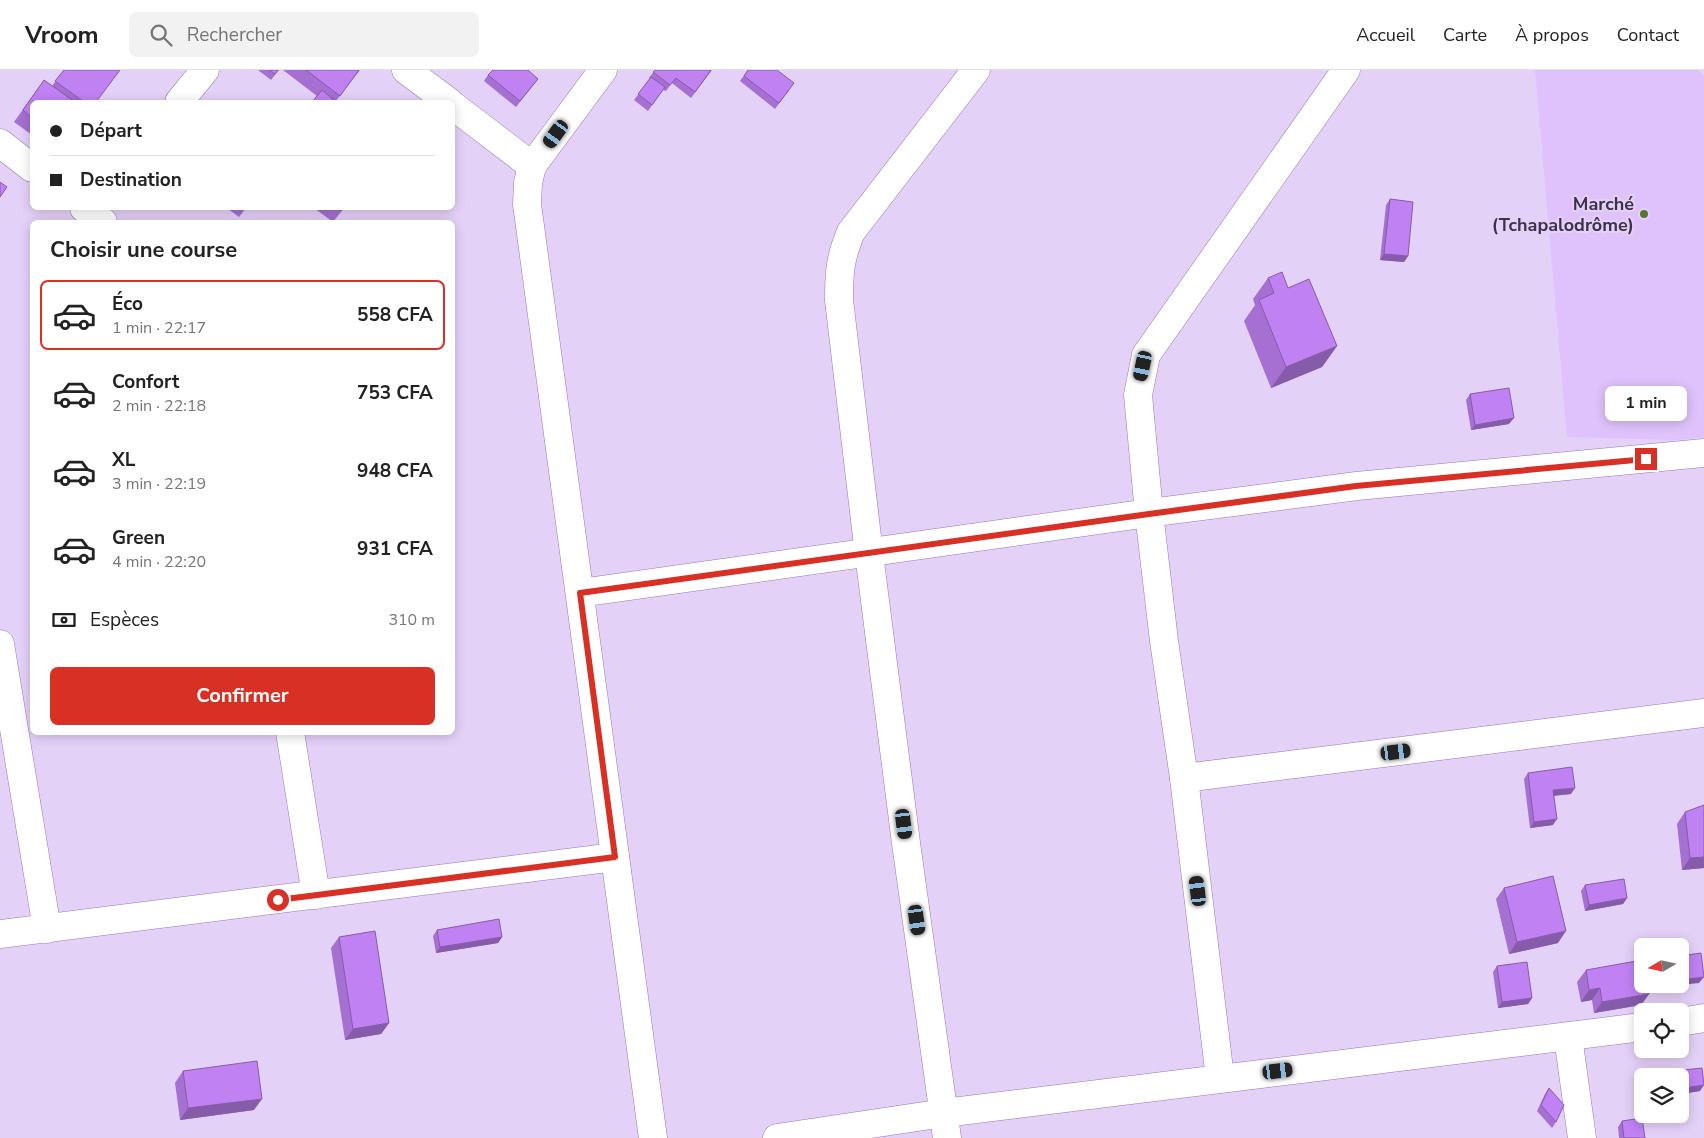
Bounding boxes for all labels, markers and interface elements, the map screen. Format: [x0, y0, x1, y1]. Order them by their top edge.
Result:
search box [129, 12, 479, 57]
text: Vroom [25, 19, 99, 51]
icon: search [147, 21, 175, 49]
text: Rechercher [187, 22, 282, 48]
text: Accueil [1356, 23, 1415, 47]
text: Carte [1443, 23, 1487, 47]
text: À propos [1515, 23, 1589, 47]
text: Contact [1617, 23, 1679, 47]
car [541, 117, 570, 151]
text: Départ [80, 118, 142, 144]
text: Destination [80, 167, 182, 193]
place label: Marché (Tchapalodrôme) [1492, 192, 1634, 237]
marker: Marché (Tchapalodrôme) [1638, 208, 1650, 220]
text: Choisir une course [50, 235, 237, 265]
text: Éco [112, 291, 143, 317]
icon: car [52, 293, 97, 338]
text: 558 CFA [357, 302, 433, 328]
text: 1 min · 22:17 [112, 317, 206, 339]
car [1132, 350, 1153, 382]
text: Confort [112, 369, 179, 395]
icon: car [52, 371, 97, 416]
text: 753 CFA [357, 380, 433, 406]
callout: 1 min [1605, 386, 1687, 422]
text: 1 min [1625, 392, 1667, 414]
text: 2 min · 22:18 [112, 395, 206, 417]
text: XL [112, 447, 135, 473]
route end [1635, 448, 1657, 470]
icon: car [52, 449, 97, 494]
text: 948 CFA [357, 458, 433, 484]
text: 3 min · 22:19 [112, 473, 206, 495]
text: Green [112, 525, 165, 551]
icon: car [52, 527, 97, 572]
text: 931 CFA [357, 536, 433, 562]
text: 4 min · 22:20 [112, 551, 206, 573]
icon: cash [50, 606, 78, 634]
text: Espèces [90, 607, 159, 633]
text: 310 m [388, 609, 435, 631]
button: Confirmer [50, 667, 435, 725]
car [1380, 743, 1411, 761]
car [894, 808, 913, 840]
car [1188, 875, 1207, 907]
route start [267, 889, 289, 911]
car [907, 904, 926, 936]
north arrow [1634, 938, 1689, 992]
map controls [1634, 938, 1689, 1123]
button: locate [1634, 1003, 1689, 1058]
car [1262, 1062, 1293, 1080]
button: layers [1634, 1068, 1689, 1123]

